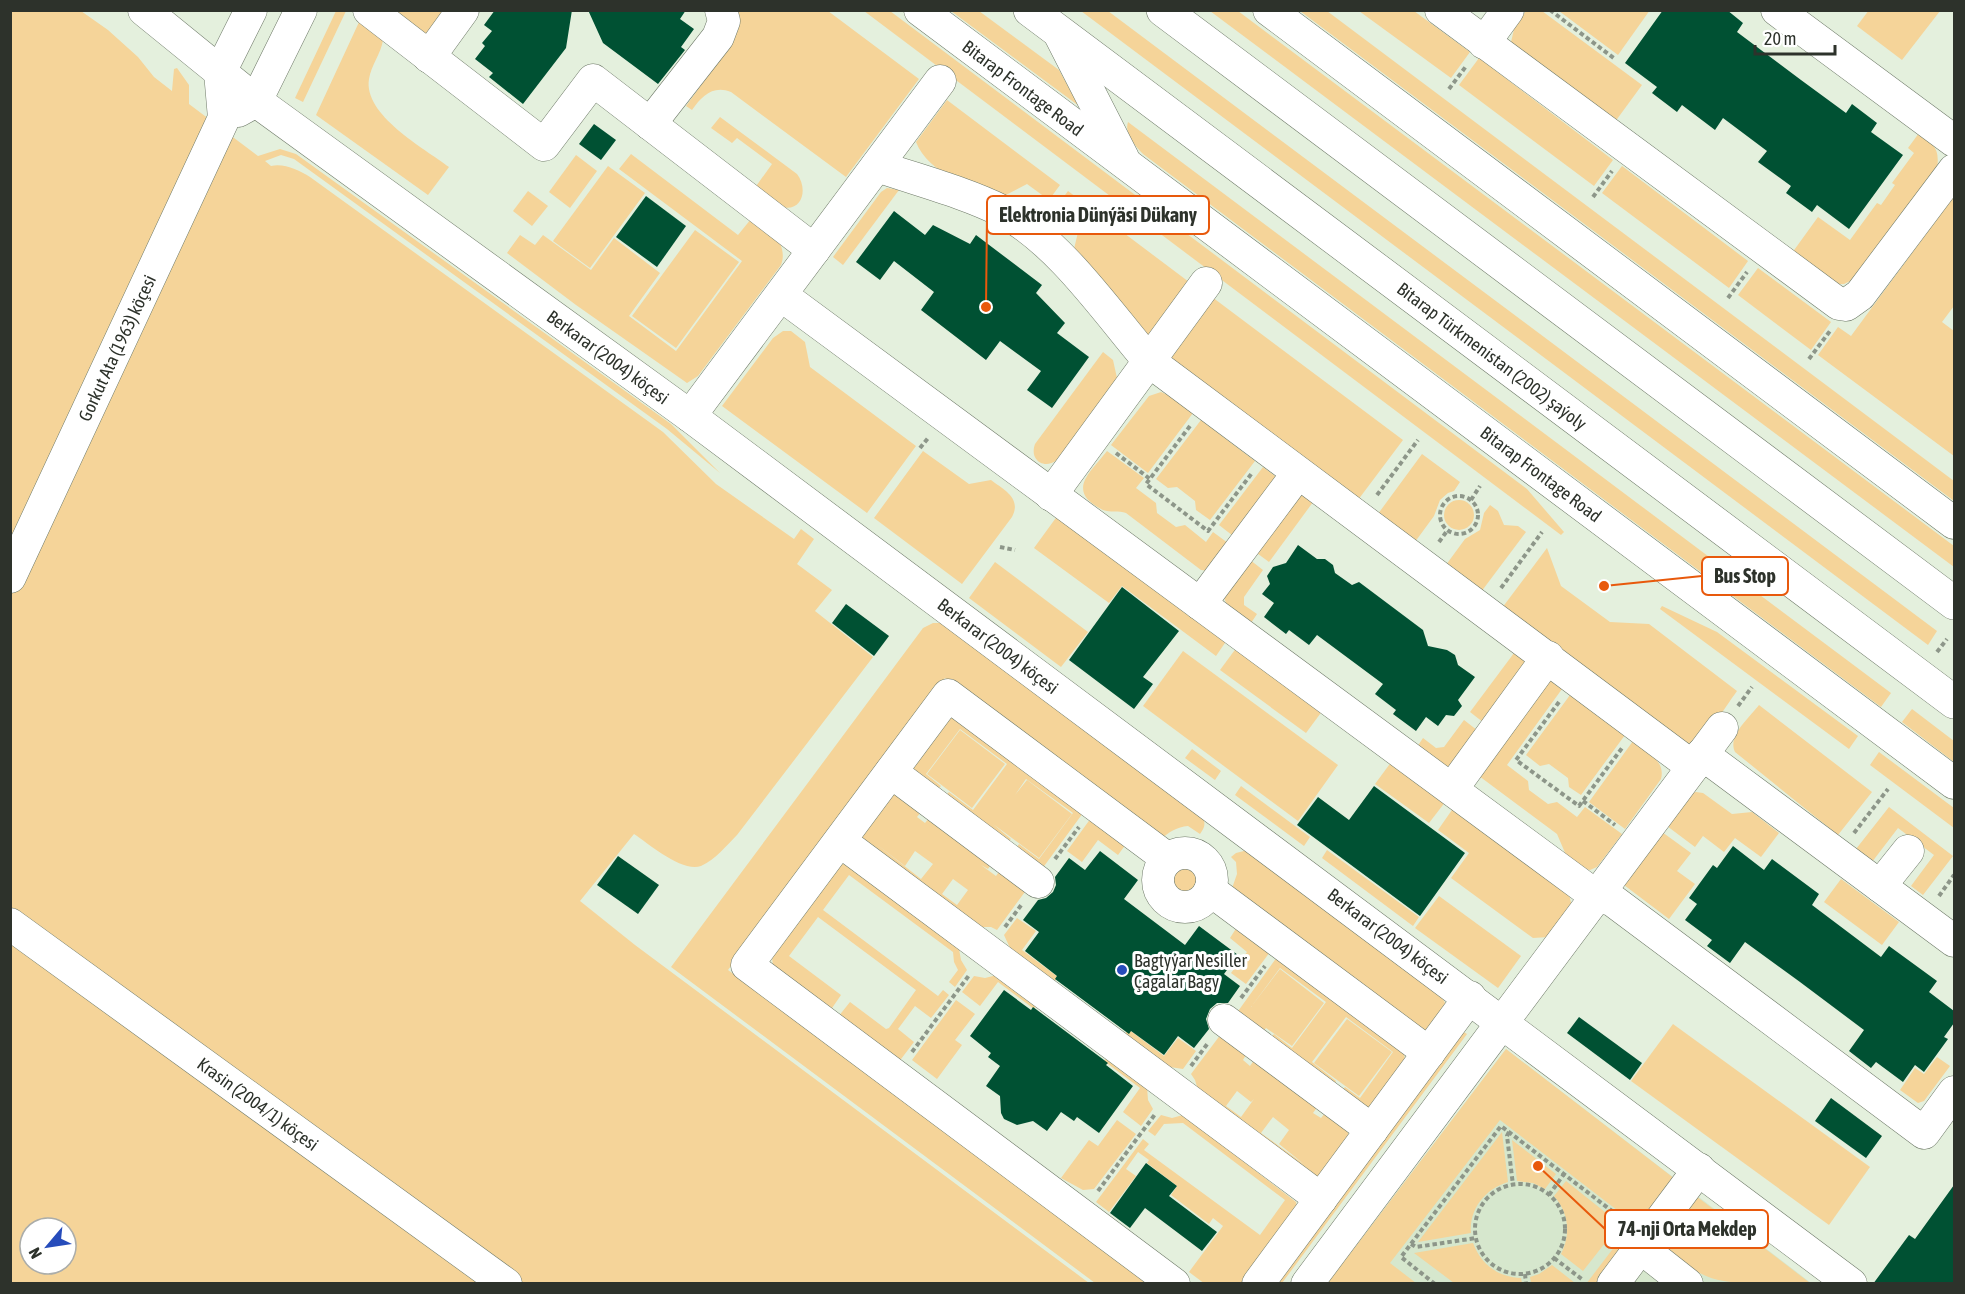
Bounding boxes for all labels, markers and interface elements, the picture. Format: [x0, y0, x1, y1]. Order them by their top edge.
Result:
scale bar [1755, 18, 1834, 56]
text: 20 m [1764, 28, 1796, 49]
street label: Bitarap Frontage Road [958, 36, 1088, 140]
callout: Elektronia Dünýäsi Dükany [987, 196, 1209, 234]
text: Elektronia Dünýäsi Dükany [999, 203, 1198, 226]
street label: Gorkut Ata (1963) köçesi [74, 272, 160, 424]
street label: Bitarap Türkmenistan (2002) şaýoly [1393, 278, 1591, 434]
street label: Berkarar (2004) köçesi [543, 306, 673, 408]
street label: Bitarap Frontage Road [1476, 422, 1606, 526]
callout: Bus Stop [1702, 557, 1788, 595]
text: Bus Stop [1714, 564, 1776, 587]
street label: Berkarar (2004) köçesi [933, 594, 1063, 698]
street label: Berkarar (2004) köçesi [1323, 884, 1453, 988]
place label: Bagtyýar Nesiller Çagalar Bagy [1134, 950, 1247, 992]
marker: Bagtyýar Nesiller Çagalar Bagy [1115, 963, 1129, 977]
street label: Krasin (2004/1) köçesi [193, 1053, 323, 1155]
callout: 74-nji Orta Mekdep [1605, 1210, 1768, 1248]
north arrow [18, 1216, 78, 1276]
text: 74-nji Orta Mekdep [1617, 1217, 1757, 1240]
text: N [25, 1245, 45, 1262]

